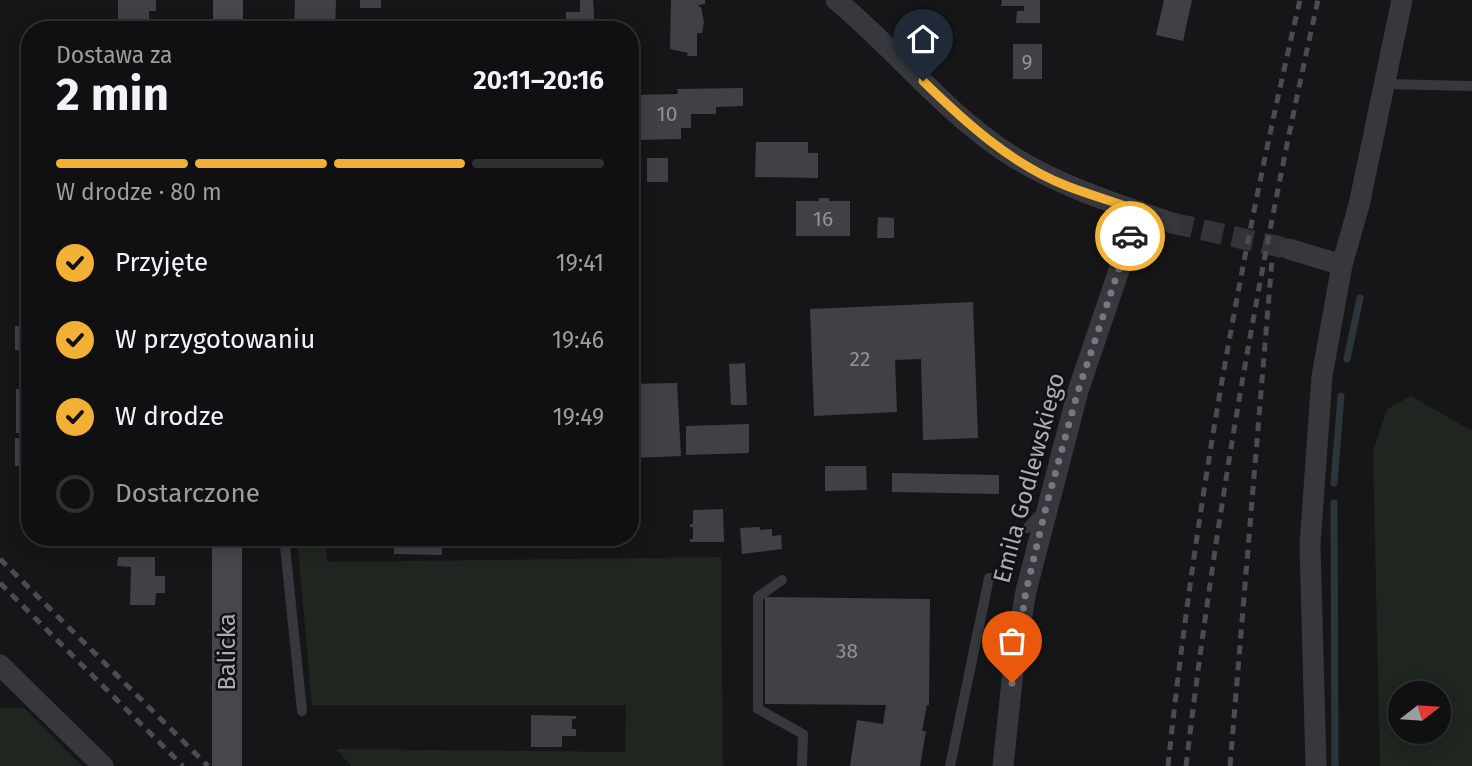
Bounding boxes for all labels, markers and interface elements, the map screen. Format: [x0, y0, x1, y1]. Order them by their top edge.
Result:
pin [893, 9, 953, 81]
icon: home [904, 20, 942, 58]
text: Dostawa za [56, 41, 173, 69]
house number: 9 [1021, 49, 1033, 75]
text: 20:11–20:16 [473, 65, 604, 96]
text: 2 min [56, 67, 169, 122]
house number: 10 [657, 101, 677, 127]
text: W drodze · 80 m [56, 178, 222, 206]
courier [1095, 201, 1165, 271]
house number: 16 [813, 206, 833, 232]
icon: car [1111, 217, 1149, 255]
icon: check [56, 244, 94, 282]
text: Przyjęte [115, 247, 208, 278]
text: 19:41 [556, 249, 604, 277]
icon: check [56, 321, 94, 359]
text: W przygotowaniu [115, 324, 315, 355]
text: 19:46 [552, 326, 604, 354]
house number: 22 [850, 346, 870, 372]
street label: Emila Godlewskiego [987, 370, 1071, 586]
icon: check [56, 398, 94, 436]
text: W drodze [115, 401, 224, 432]
text: 19:49 [553, 403, 604, 431]
text: Dostarczone [115, 478, 260, 509]
pin [982, 611, 1042, 683]
street label: Balicka [213, 613, 241, 691]
icon: bag [993, 622, 1031, 660]
house number: 38 [836, 638, 858, 664]
north arrow [1388, 681, 1451, 744]
map controls [1388, 681, 1451, 744]

